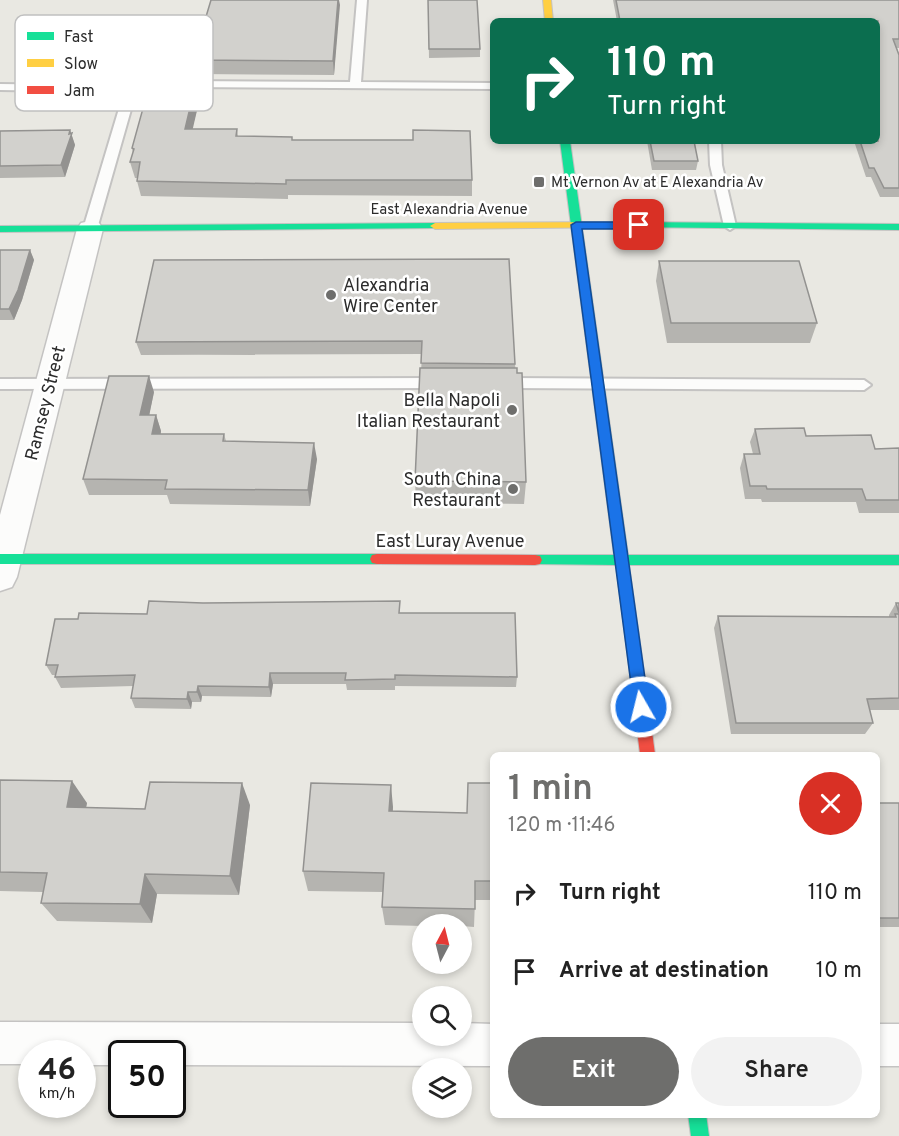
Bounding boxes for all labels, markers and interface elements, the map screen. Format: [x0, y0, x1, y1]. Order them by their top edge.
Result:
legend [15, 15, 213, 111]
text: Fast [64, 28, 94, 48]
text: 110 m [607, 38, 716, 91]
icon: right [508, 42, 586, 120]
text: Slow [64, 55, 98, 75]
text: Jam [64, 82, 95, 102]
text: Turn right [607, 90, 726, 124]
place label: Mt Vernon Av at E Alexandria Av [551, 174, 764, 193]
marker: Mt Vernon Av at E Alexandria Av [532, 175, 546, 189]
pin [613, 199, 664, 250]
street label: East Alexandria Avenue [370, 201, 528, 220]
icon: arrive [622, 208, 655, 241]
place label: Alexandria Wire Center [343, 275, 438, 319]
marker: Alexandria Wire Center [324, 288, 338, 302]
street label: Ramsey Street [21, 344, 72, 463]
place label: Bella Napoli Italian Restaurant [357, 390, 500, 434]
marker: Bella Napoli Italian Restaurant [505, 403, 519, 417]
place label: South China Restaurant [404, 469, 501, 513]
marker: South China Restaurant [506, 482, 520, 496]
street label: East Luray Avenue [375, 531, 525, 554]
position arrow [609, 675, 673, 739]
text: 1 min [508, 767, 593, 813]
button: close [799, 772, 862, 835]
text: 120 m · 11:46 [508, 813, 615, 839]
icon: right [508, 877, 541, 910]
text: Turn right [559, 880, 661, 907]
text: 110 m [808, 880, 862, 907]
north arrow [412, 914, 472, 974]
map controls [412, 914, 472, 1118]
icon: arrive [508, 955, 541, 988]
text: Arrive at destination [559, 958, 769, 985]
text: 10 m [816, 958, 862, 985]
button: search [412, 986, 472, 1046]
button: Exit [508, 1037, 679, 1106]
button: Share [691, 1037, 862, 1106]
speed limit sign: 50 [108, 1040, 186, 1118]
text: 46 [38, 1053, 76, 1090]
button: layers [412, 1058, 472, 1118]
text: km/h [39, 1085, 75, 1104]

